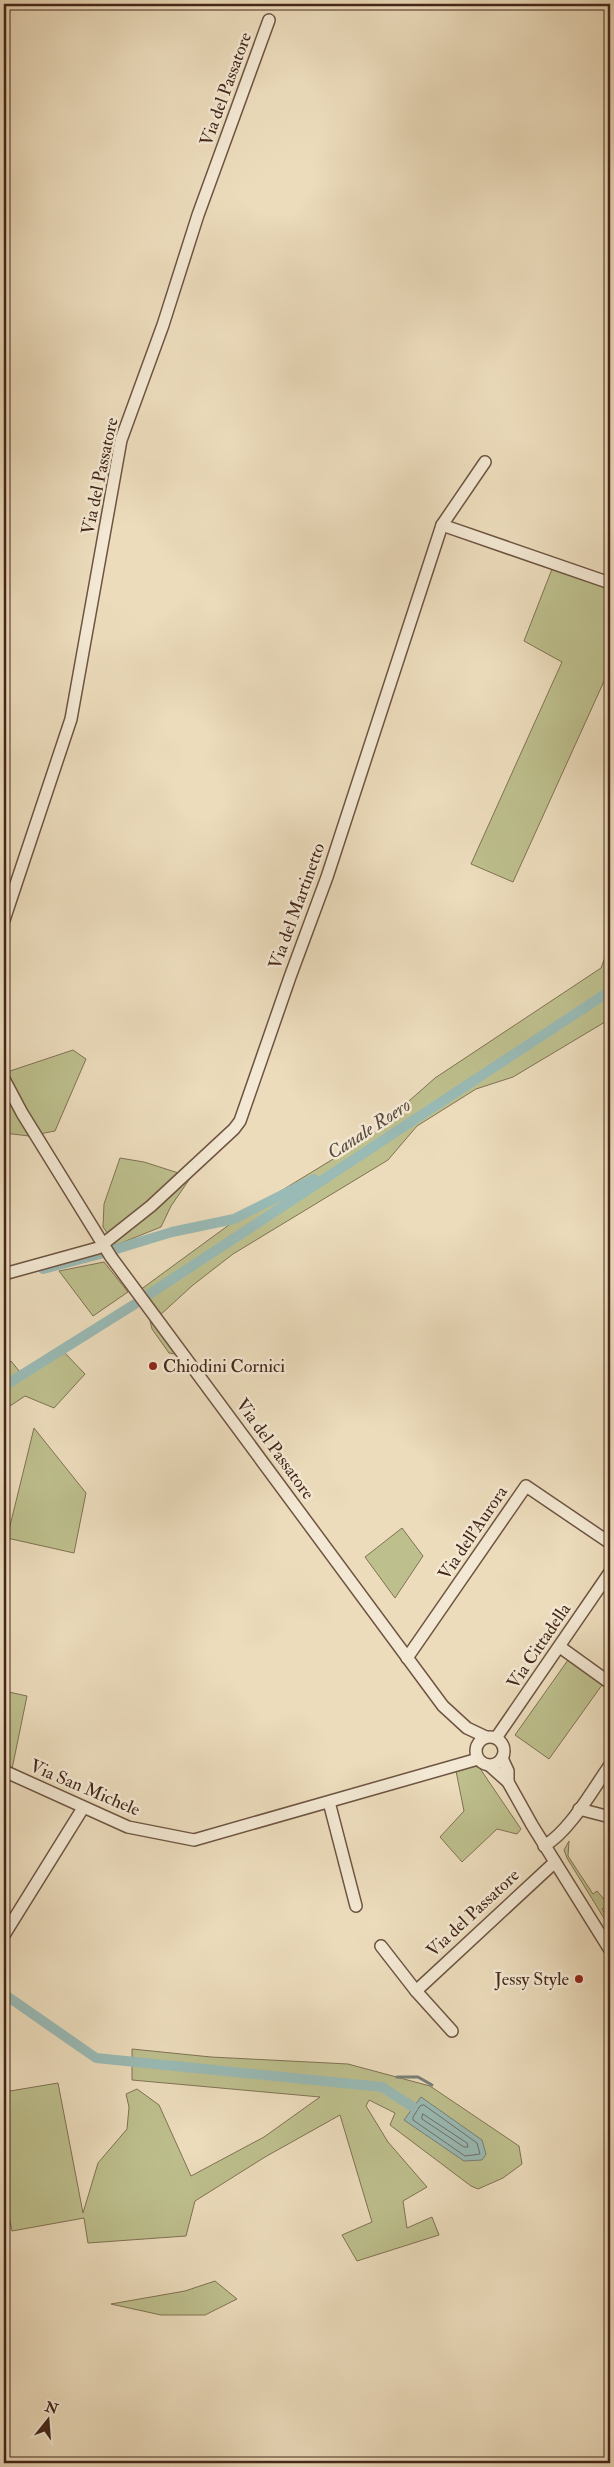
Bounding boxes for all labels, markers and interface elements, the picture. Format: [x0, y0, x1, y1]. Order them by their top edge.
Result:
street label: Via del Passatore [195, 29, 257, 149]
street label: Via del Passatore [76, 415, 124, 537]
street label: Via del Martinetto [264, 839, 331, 972]
water label: Canale Roero [323, 1093, 415, 1165]
place label: Chiodini Cornici [163, 1355, 285, 1378]
marker: Chiodini Cornici [147, 1360, 159, 1372]
street label: Via del Passatore [231, 1394, 320, 1504]
street label: Via dell'Aurora [433, 1481, 513, 1584]
street label: Via Cittadella [502, 1598, 576, 1693]
street label: Via San Michele [26, 1754, 144, 1822]
street label: Via del Passatore [422, 1864, 525, 1962]
place label: Jessy Style [494, 1968, 569, 1991]
marker: Jessy Style [573, 1973, 585, 1985]
north arrow [22, 2394, 72, 2444]
text: N [42, 2398, 61, 2418]

